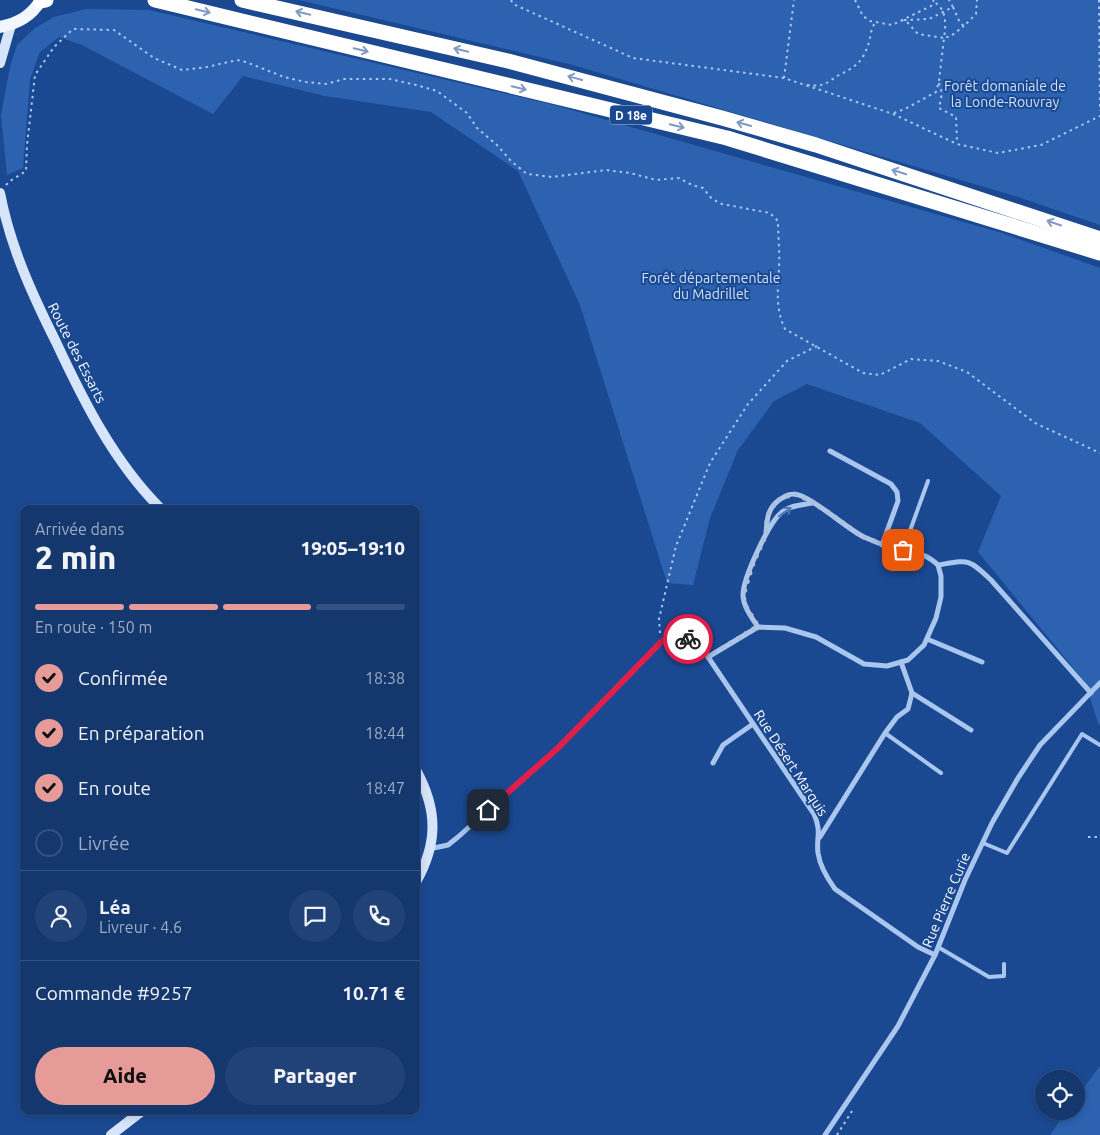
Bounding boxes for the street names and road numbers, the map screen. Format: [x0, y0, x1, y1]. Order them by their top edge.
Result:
road number: D 18e [610, 106, 652, 124]
street label: Route des Essarts [45, 300, 109, 406]
street label: Rue Désert Marquis [751, 707, 831, 819]
street label: Rue Pierre Curie [919, 850, 973, 950]

